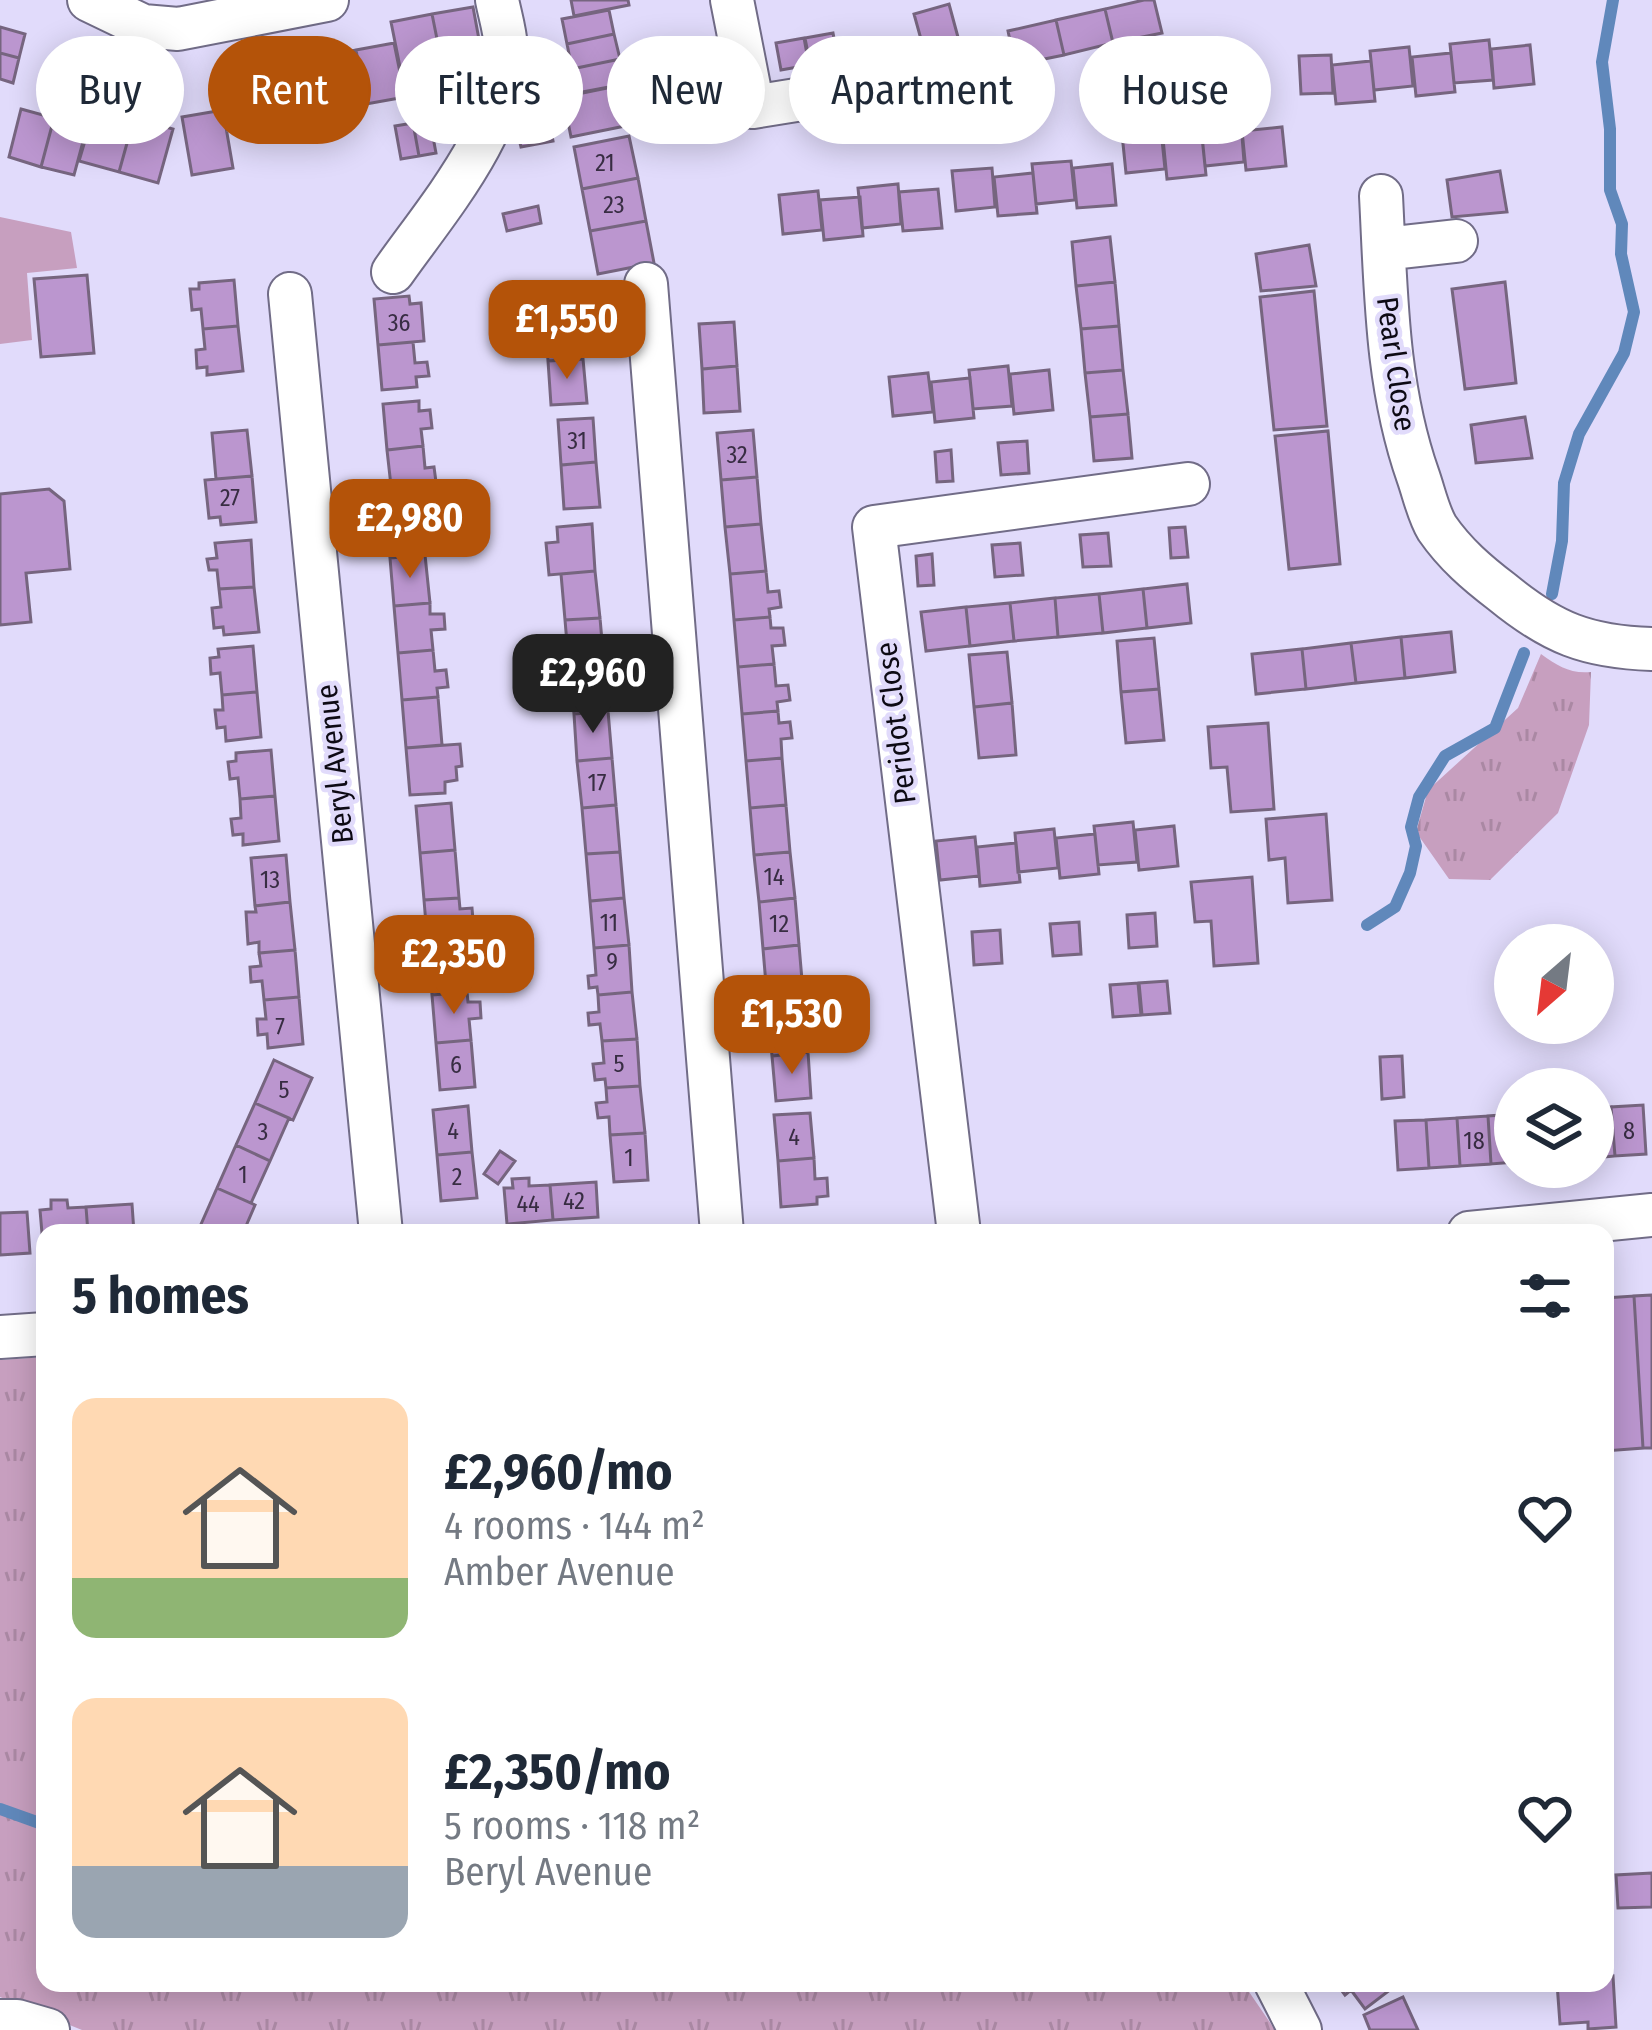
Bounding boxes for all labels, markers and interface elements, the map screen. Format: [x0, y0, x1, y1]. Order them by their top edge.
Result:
chip: Buy [36, 36, 184, 144]
chip: Rent [208, 36, 371, 144]
chip: Filters [395, 36, 583, 144]
chip: New [607, 36, 765, 144]
chip: Apartment [789, 36, 1055, 144]
chip: House [1079, 36, 1271, 144]
house number: 21 [595, 149, 615, 177]
house number: 23 [603, 191, 625, 219]
pin: £1,550 [469, 280, 665, 382]
street label: Pearl Close [1369, 294, 1423, 434]
text: £1,550 [516, 296, 618, 342]
house number: 36 [388, 309, 410, 337]
house number: 31 [567, 427, 587, 455]
house number: 32 [726, 441, 748, 469]
pin: £2,980 [312, 479, 508, 581]
house number: 27 [220, 484, 240, 512]
text: £2,980 [356, 495, 464, 541]
pin: £2,960 [495, 634, 691, 736]
street label: Peridot Close [868, 640, 924, 806]
text: £2,960 [539, 650, 647, 696]
street label: Beryl Avenue [309, 682, 361, 846]
house number: 17 [587, 769, 607, 797]
house number: 14 [764, 863, 784, 891]
house number: 13 [260, 866, 280, 894]
house number: 11 [600, 909, 618, 937]
house number: 12 [769, 910, 789, 938]
pin: £2,350 [356, 915, 552, 1017]
north arrow [1494, 924, 1614, 1044]
map controls [1494, 924, 1614, 1188]
text: £2,350 [401, 931, 507, 977]
house number: 9 [606, 948, 618, 976]
pin: £1,530 [694, 975, 890, 1077]
text: £1,530 [741, 991, 843, 1037]
house number: 7 [275, 1013, 285, 1041]
house number: 5 [613, 1050, 625, 1078]
house number: 6 [450, 1051, 462, 1079]
button: layers [1494, 1068, 1614, 1188]
house number: 5 [278, 1076, 290, 1104]
house number: 4 [447, 1117, 459, 1145]
house number: 8 [1623, 1117, 1635, 1145]
house number: 3 [258, 1118, 268, 1146]
house number: 4 [788, 1123, 800, 1151]
house number: 18 [1463, 1127, 1485, 1155]
house number: 1 [624, 1144, 634, 1172]
house number: 1 [238, 1161, 248, 1189]
house number: 2 [452, 1163, 462, 1191]
house number: 42 [563, 1187, 585, 1215]
house number: 44 [516, 1190, 540, 1218]
icon: filters [1512, 1263, 1578, 1329]
text: 5 homes [72, 1265, 249, 1327]
text: £2,960/mo [444, 1441, 672, 1503]
icon: home [168, 1446, 312, 1590]
icon: heart [1512, 1485, 1578, 1551]
text: 4 rooms · 144 m² [444, 1503, 705, 1549]
text: Amber Avenue [444, 1549, 675, 1595]
text: £2,350/mo [444, 1741, 671, 1803]
icon: home [168, 1746, 312, 1890]
icon: heart [1512, 1785, 1578, 1851]
text: 5 rooms · 118 m² [444, 1803, 700, 1849]
text: Beryl Avenue [444, 1849, 652, 1895]

